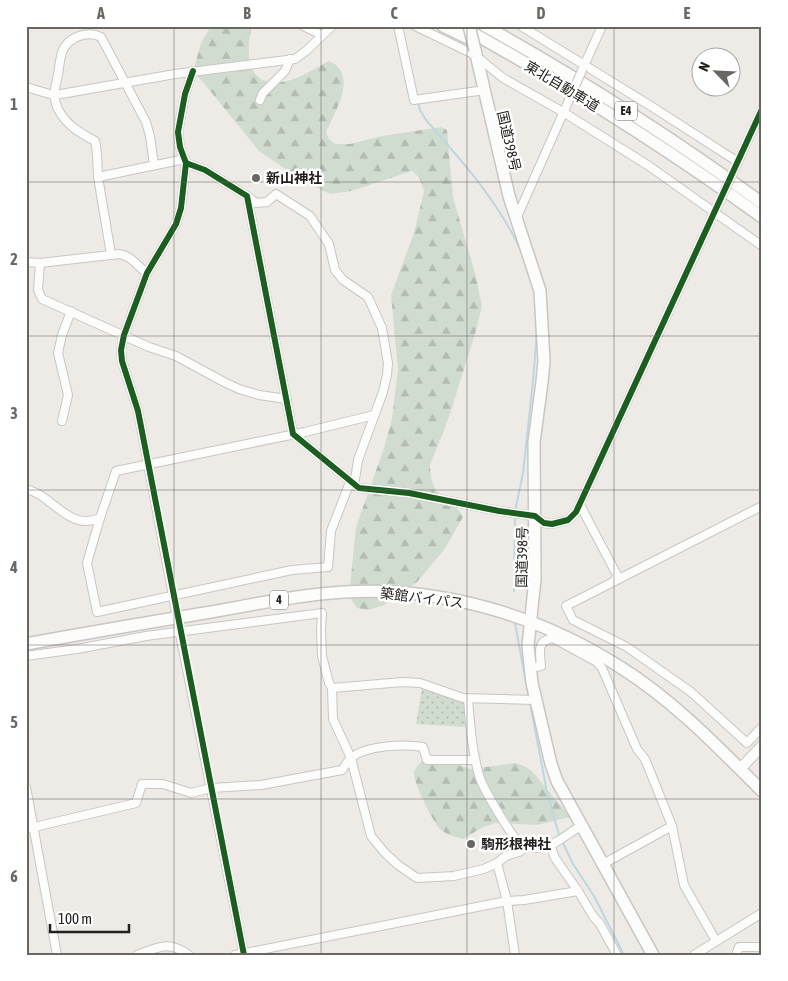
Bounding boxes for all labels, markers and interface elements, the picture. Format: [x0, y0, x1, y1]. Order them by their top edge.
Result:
text: A [96, 4, 105, 22]
text: B [243, 4, 251, 22]
text: C [390, 4, 398, 22]
text: D [537, 4, 546, 22]
text: E [684, 4, 691, 22]
north arrow [690, 48, 740, 98]
street label: 東北自動車道 [522, 58, 602, 114]
text: N [695, 60, 713, 74]
text: 1 [10, 95, 18, 113]
road number: E4 [615, 102, 637, 120]
street label: 国道398号 [494, 109, 524, 173]
place label: 新山神社 [266, 170, 322, 186]
marker: 新山神社 [250, 172, 262, 184]
text: 2 [10, 250, 18, 268]
text: 3 [10, 404, 18, 422]
street label: 国道398号 [513, 526, 531, 588]
text: 4 [9, 558, 18, 576]
street label: 築館バイパス [379, 585, 465, 611]
road number: 4 [270, 590, 288, 610]
text: 5 [10, 713, 18, 731]
place label: 駒形根神社 [481, 836, 551, 852]
marker: 駒形根神社 [465, 838, 477, 850]
text: 6 [10, 867, 18, 885]
scale bar [50, 901, 129, 933]
text: 100 m [58, 910, 92, 927]

